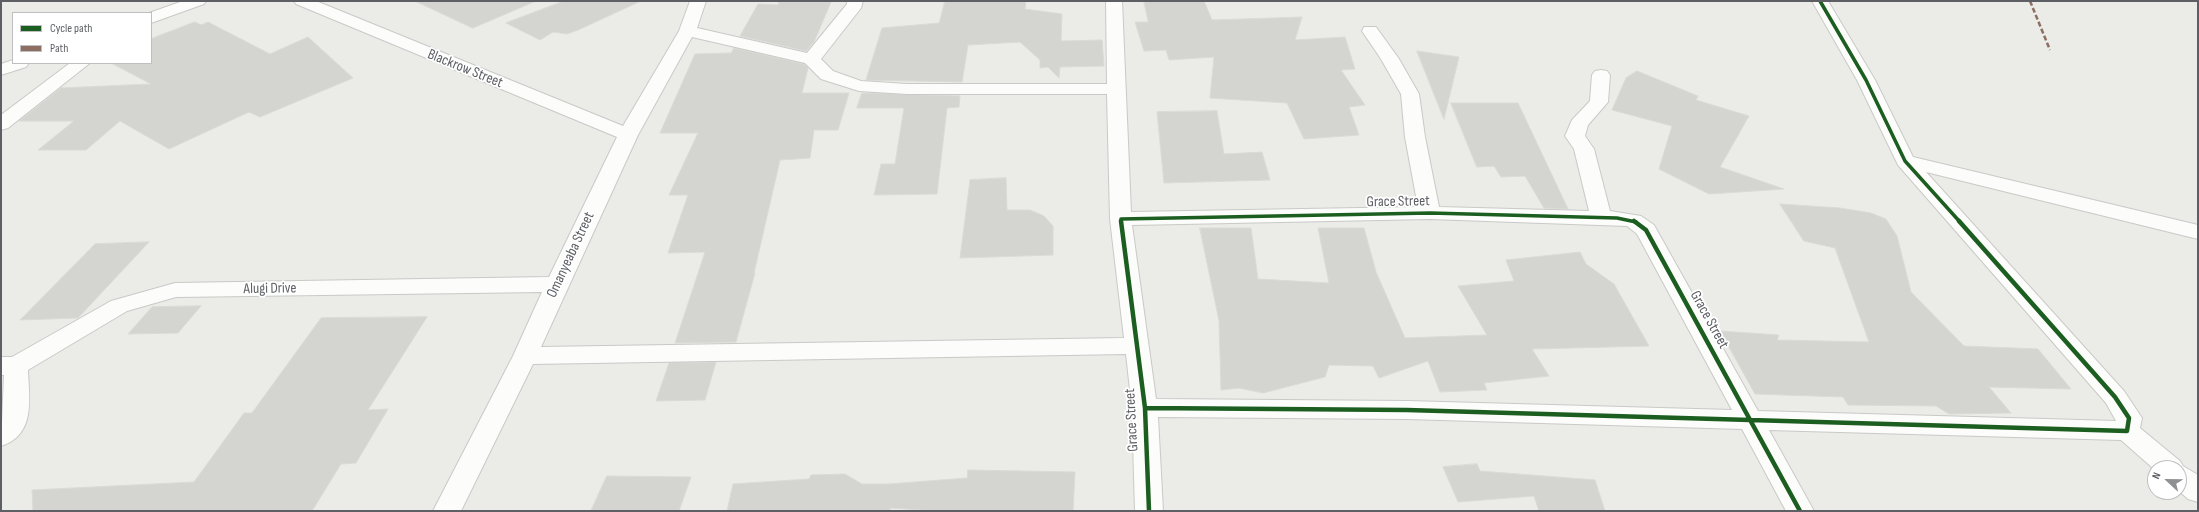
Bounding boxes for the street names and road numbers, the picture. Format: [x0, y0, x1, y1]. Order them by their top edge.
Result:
street label: Blackrow Street [425, 46, 505, 92]
street label: Grace Street [1366, 192, 1430, 212]
street label: Omanyeaba Street [543, 209, 599, 301]
street label: Alugi Drive [243, 280, 297, 298]
street label: Grace Street [1686, 288, 1732, 352]
street label: Grace Street [1121, 388, 1143, 452]

